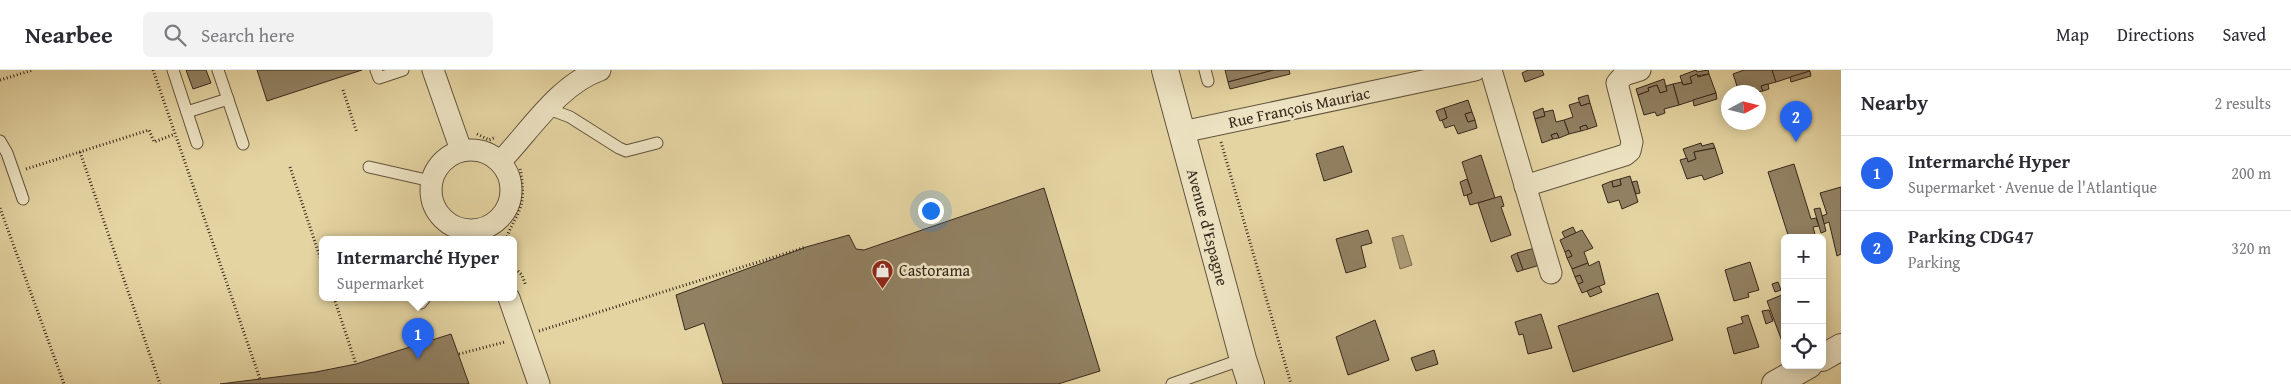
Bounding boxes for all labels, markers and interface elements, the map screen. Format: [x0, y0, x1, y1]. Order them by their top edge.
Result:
search box [143, 12, 493, 57]
text: Nearbee [25, 17, 113, 52]
icon: search [161, 21, 189, 49]
text: Search here [201, 21, 295, 49]
text: Map [2056, 21, 2089, 48]
text: Directions [2117, 21, 2194, 48]
text: Saved [2222, 21, 2266, 48]
street label: Rue François Mauriac [1226, 80, 1372, 134]
north arrow [1721, 85, 1766, 130]
text: Nearby [1861, 87, 1928, 118]
text: 2 results [2214, 91, 2271, 115]
pin: 2 [1780, 101, 1812, 142]
text: Intermarché Hyper [1908, 147, 2070, 175]
text: 1 [1873, 161, 1881, 185]
text: 200 m [2231, 161, 2271, 185]
street label: Avenue d'Espagne [1181, 166, 1235, 288]
text: Supermarket · Avenue de l'Atlantique [1908, 175, 2157, 199]
your location [918, 198, 944, 224]
text: Parking CDG47 [1908, 222, 2034, 250]
map controls [1781, 234, 1826, 369]
button: + [1781, 234, 1826, 279]
popup [319, 236, 517, 301]
text: 2 [1873, 236, 1881, 260]
text: 320 m [2231, 236, 2271, 260]
text: Intermarché Hyper [337, 243, 499, 271]
text: Parking [1908, 250, 1960, 274]
shop icon: Castorama [871, 258, 895, 289]
place label: Castorama [899, 258, 970, 282]
text: Supermarket [337, 271, 424, 295]
button: − [1781, 279, 1826, 324]
pin: 1 [402, 318, 434, 359]
button: locate [1781, 324, 1826, 369]

